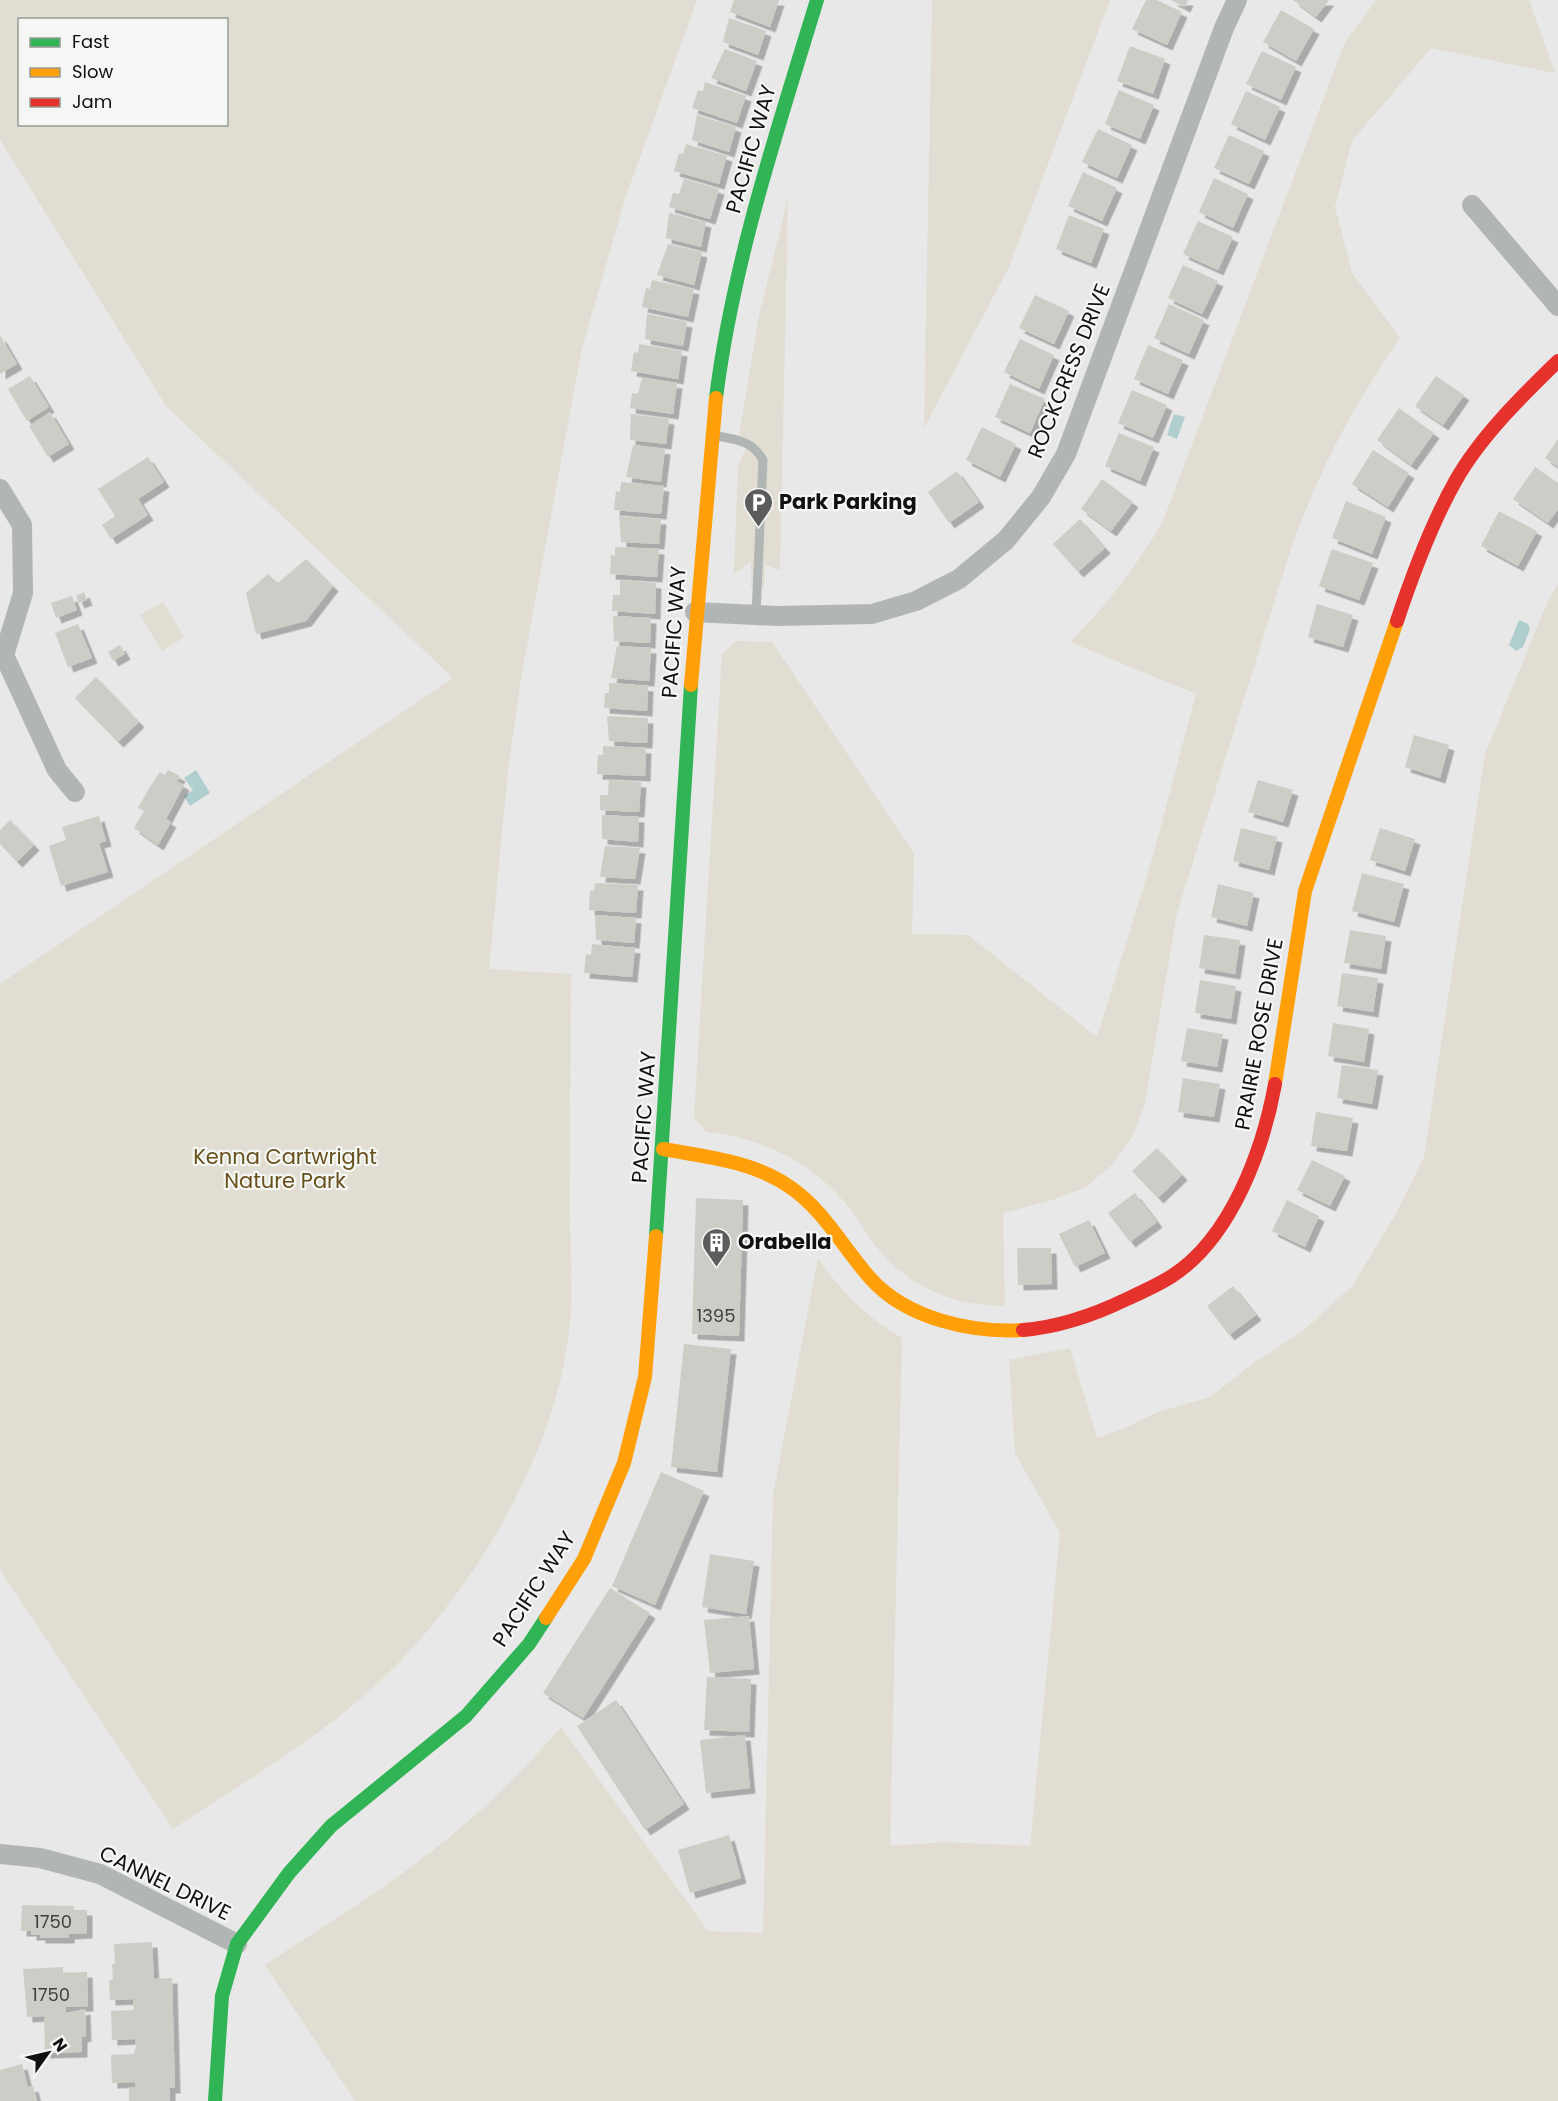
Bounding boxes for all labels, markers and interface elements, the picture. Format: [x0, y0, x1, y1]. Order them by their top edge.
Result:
legend [18, 18, 228, 126]
text: Fast [72, 29, 109, 54]
text: Slow [72, 59, 114, 84]
street label: PACIFIC WAY [718, 81, 783, 216]
text: Jam [72, 89, 112, 114]
street label: ROCKCRESS DRIVE [1020, 279, 1117, 462]
parking icon: Park Parking [742, 486, 774, 528]
place label: Park Parking [779, 487, 917, 516]
street label: PACIFIC WAY [654, 565, 693, 699]
street label: PRAIRIE ROSE DRIVE [1227, 936, 1290, 1132]
street label: PACIFIC WAY [624, 1050, 663, 1184]
park label: Kenna Cartwright Nature Park [193, 1142, 377, 1195]
building icon: Orabella [701, 1226, 733, 1268]
place label: Orabella [738, 1227, 832, 1256]
house number: 1395 [696, 1303, 736, 1328]
street label: PACIFIC WAY [485, 1525, 582, 1652]
street label: CANNEL DRIVE [95, 1838, 236, 1927]
house number: 1750 [34, 1909, 72, 1934]
house number: 1750 [32, 1982, 70, 2007]
north arrow [18, 2023, 78, 2083]
text: N [47, 2033, 73, 2056]

